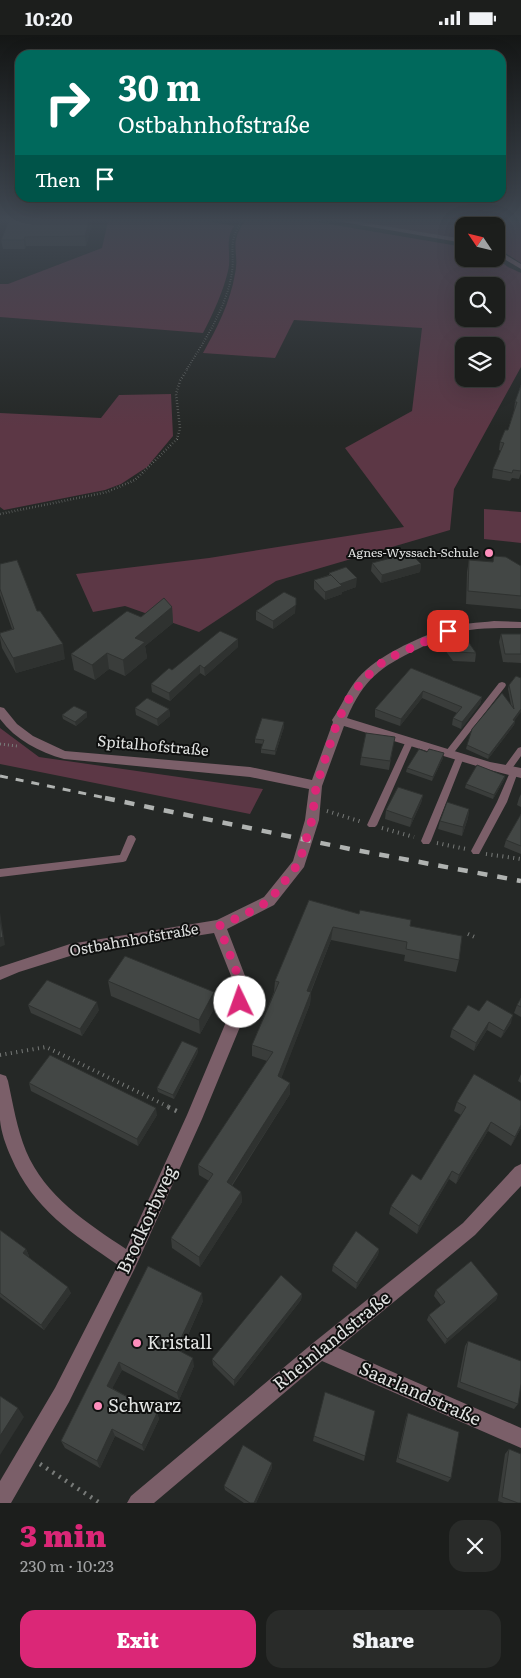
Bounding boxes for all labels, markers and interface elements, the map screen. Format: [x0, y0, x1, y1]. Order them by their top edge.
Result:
text: 10:20 [25, 4, 73, 32]
text: 30 m [118, 60, 201, 112]
icon: right [35, 70, 100, 135]
text: Ostbahnhofstraße [118, 107, 310, 140]
text: Then [35, 165, 81, 193]
icon: arrive [91, 165, 119, 193]
north arrow [455, 217, 505, 267]
map controls [455, 217, 505, 387]
button: search [455, 277, 505, 327]
button: layers [455, 337, 505, 387]
place label: Agnes-Wyssach-Schule [348, 543, 479, 561]
marker: Agnes-Wyssach-Schule [483, 547, 495, 559]
pin [427, 610, 469, 652]
icon: arrive [434, 617, 462, 645]
street label: Spitalhofstraße [97, 728, 210, 761]
street label: Ostbahnhofstraße [67, 916, 200, 961]
position arrow [213, 975, 265, 1027]
street label: Brodkorbweg [109, 1160, 183, 1278]
street label: Rheinlandstraße [266, 1284, 396, 1396]
place label: Kristall [147, 1328, 212, 1355]
marker: Kristall [131, 1337, 143, 1349]
street label: Saarlandstraße [355, 1354, 486, 1432]
place label: Schwarz [108, 1391, 181, 1418]
marker: Schwarz [92, 1400, 104, 1412]
text: 3 min [20, 1512, 106, 1556]
button: close [449, 1520, 501, 1572]
text: 230 m · 10:23 [20, 1553, 114, 1577]
button: Exit [20, 1610, 256, 1668]
button: Share [266, 1610, 501, 1668]

